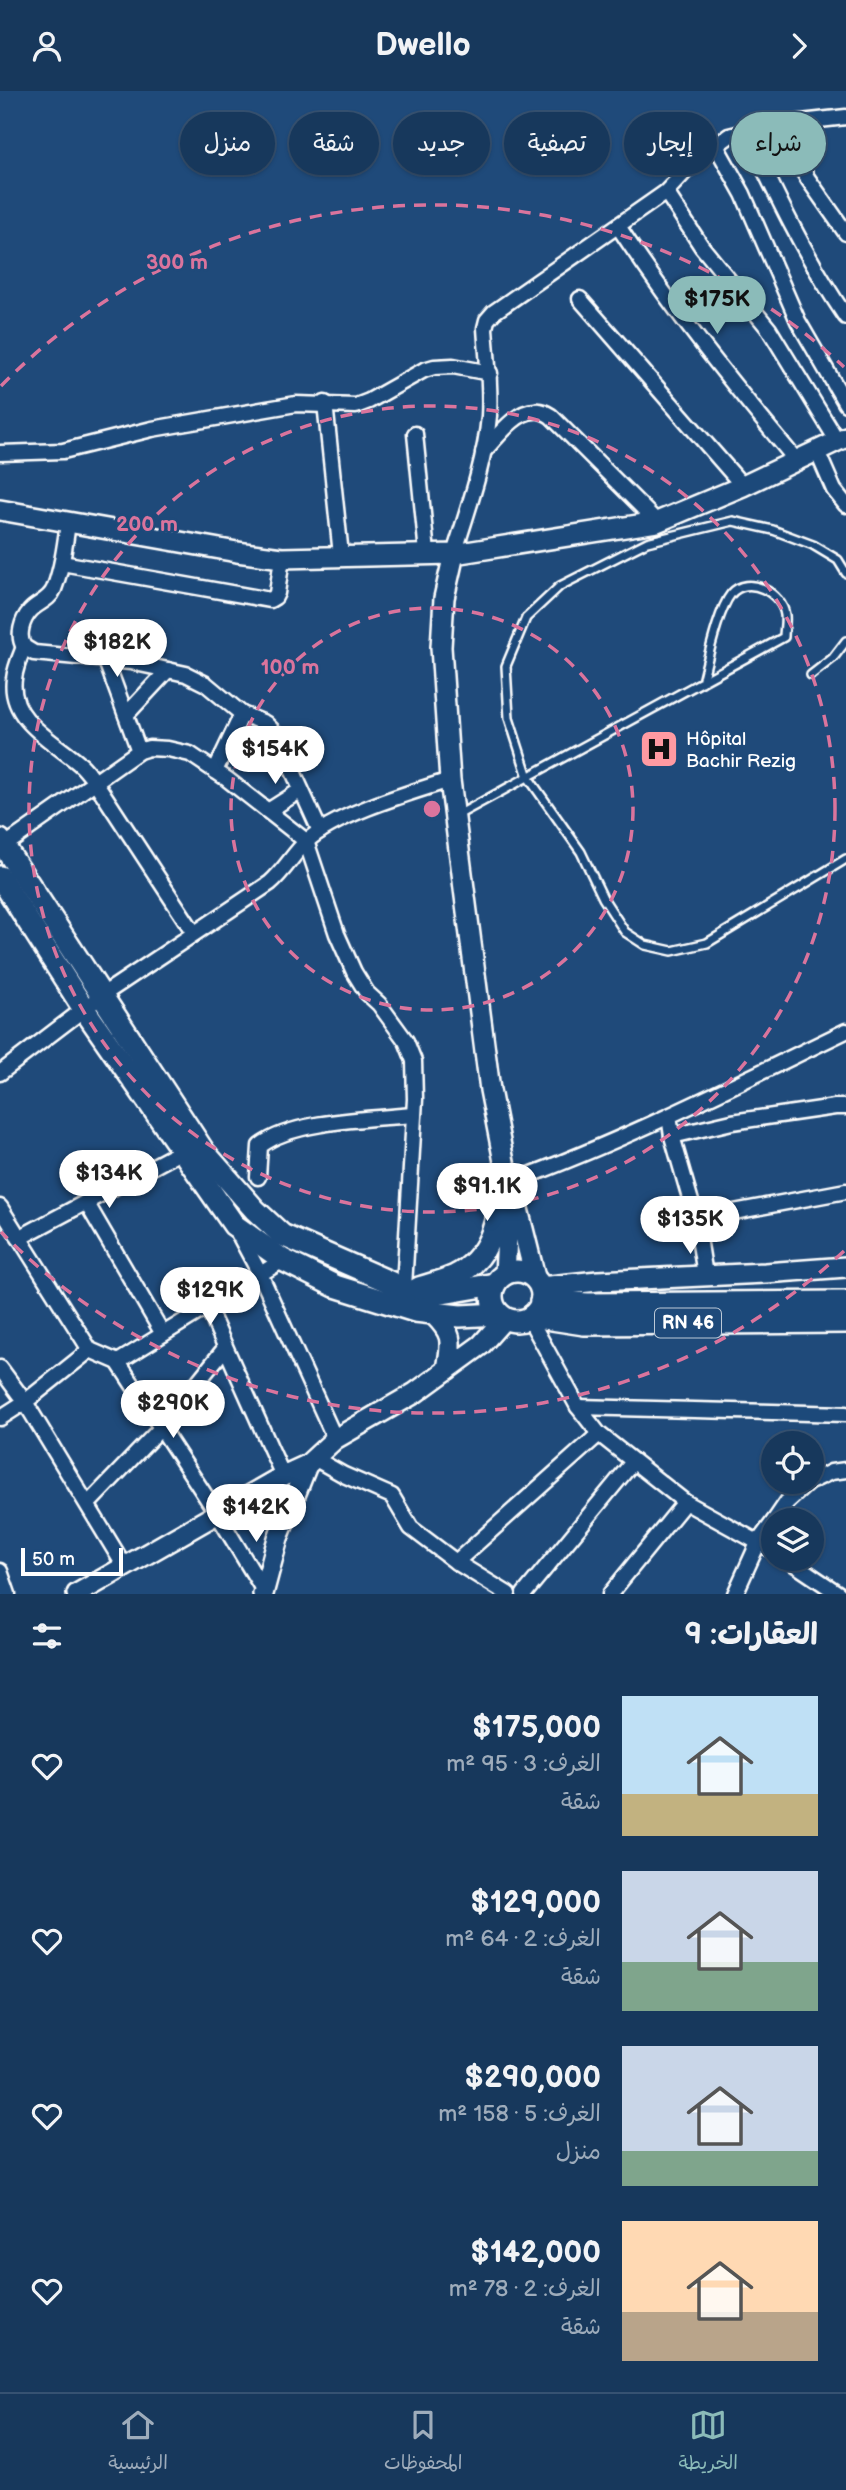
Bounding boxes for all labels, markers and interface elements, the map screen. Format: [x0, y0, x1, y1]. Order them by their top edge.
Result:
text: Dwello [375, 26, 471, 65]
icon: person [28, 27, 66, 65]
icon: forward [780, 27, 818, 65]
chip: منزل [180, 112, 275, 175]
chip: شقة [289, 112, 379, 175]
chip: جديد [393, 112, 490, 175]
chip: تصفية [504, 112, 610, 175]
chip: إيجار [624, 112, 717, 175]
chip: شراء [731, 112, 826, 175]
text: 300 m [146, 250, 208, 275]
pin: $175K [668, 277, 766, 336]
text: $175K [684, 285, 750, 313]
text: 200 m [116, 512, 178, 537]
pin: $182K [68, 619, 166, 679]
text: $182K [83, 628, 151, 656]
text: 100 m [261, 655, 319, 680]
pin: $154K [226, 727, 324, 786]
hospital icon: Hôpital Bachir Rezig [638, 728, 680, 770]
place label: Hôpital Bachir Rezig [686, 728, 796, 773]
text: $154K [241, 735, 309, 763]
centre of rings [420, 797, 444, 821]
pin: $134K [60, 1151, 158, 1210]
text: $134K [75, 1159, 143, 1187]
pin: $91.1K [430, 1163, 544, 1223]
text: $91.1K [453, 1172, 521, 1200]
pin: $135K [641, 1197, 739, 1256]
text: $135K [656, 1205, 724, 1233]
pin: $129K [161, 1267, 259, 1327]
text: $129K [176, 1276, 244, 1304]
road number: RN 46 [655, 1309, 721, 1337]
pin: $290K [124, 1381, 222, 1440]
text: $290K [137, 1389, 209, 1417]
map controls [761, 1431, 824, 1571]
button: locate [761, 1431, 824, 1494]
pin: $142K [207, 1485, 305, 1544]
text: $142K [222, 1493, 290, 1521]
button: layers [761, 1508, 824, 1571]
scale bar [21, 1545, 122, 1577]
text: 50 m [32, 1548, 75, 1571]
icon: filters [28, 1617, 66, 1655]
text: العقارات: 9 [685, 1617, 818, 1653]
text: $175,000 [472, 1710, 601, 1746]
icon: home [678, 1724, 762, 1808]
icon: heart [28, 1747, 66, 1785]
text: الغرف: 3 · 95 m² [446, 1750, 601, 1778]
text: شقة [561, 1788, 601, 1816]
text: $129,000 [470, 1885, 601, 1921]
icon: home [678, 1899, 762, 1983]
icon: heart [28, 1922, 66, 1960]
text: الغرف: 2 · 64 m² [445, 1925, 601, 1953]
text: شقة [561, 1963, 601, 1991]
text: $290,000 [464, 2060, 601, 2096]
icon: home [678, 2074, 762, 2158]
icon: heart [28, 2097, 66, 2135]
text: الغرف: 5 · 158 m² [438, 2100, 601, 2128]
text: منزل [556, 2138, 601, 2166]
text: $142,000 [470, 2235, 601, 2271]
icon: home [678, 2249, 762, 2333]
icon: heart [28, 2272, 66, 2310]
text: الغرف: 2 · 78 m² [449, 2275, 601, 2303]
text: شقة [561, 2313, 601, 2341]
tab: الرئيسية [108, 2406, 168, 2479]
tab: المحفوظات [384, 2406, 462, 2479]
tab: الخريطة [679, 2406, 738, 2479]

